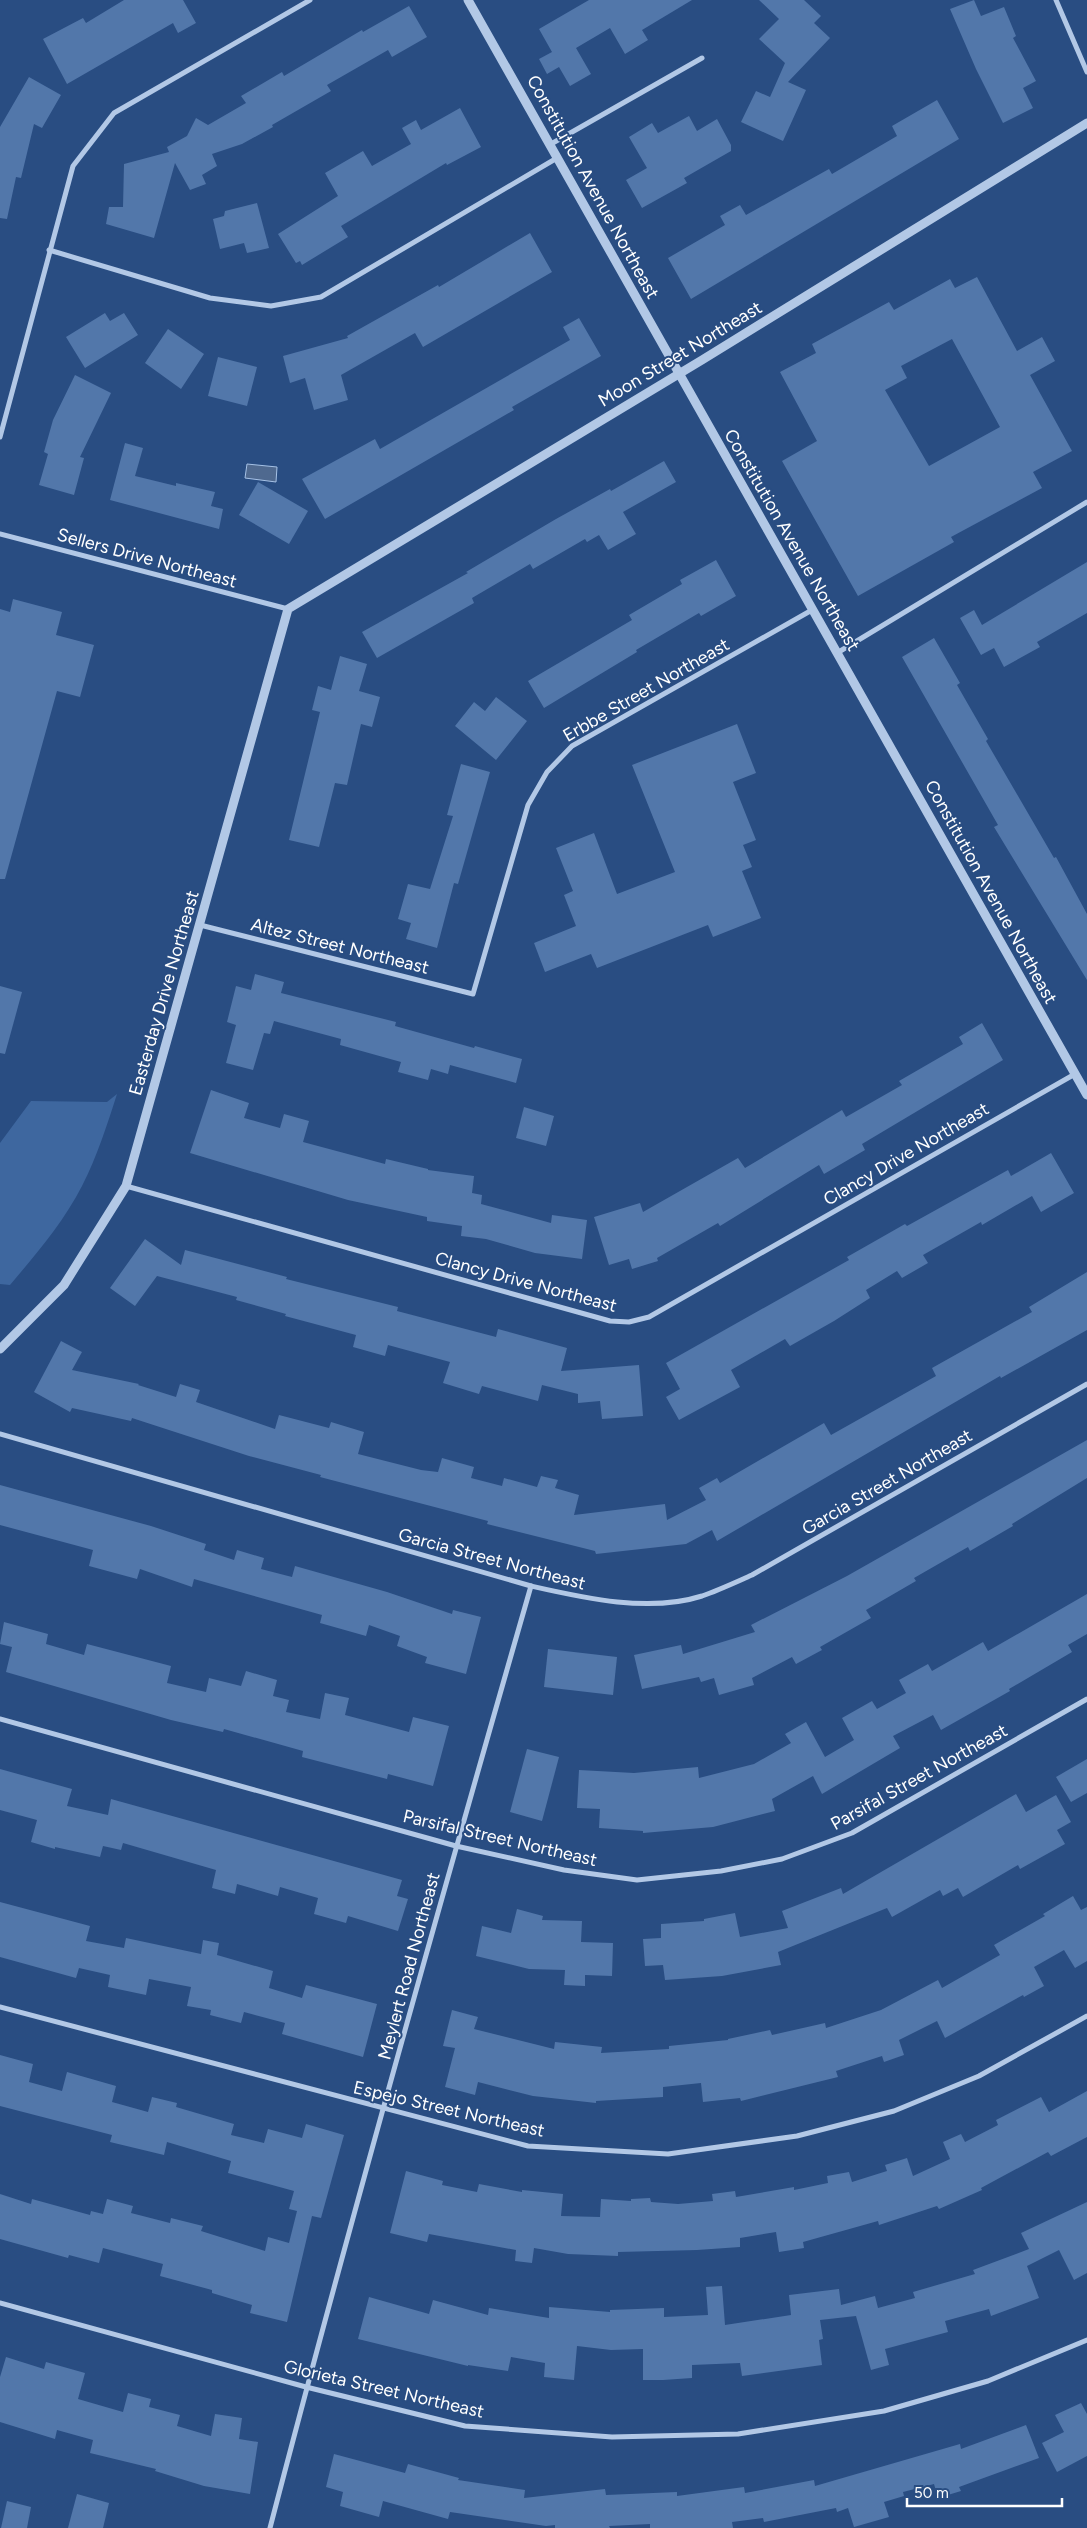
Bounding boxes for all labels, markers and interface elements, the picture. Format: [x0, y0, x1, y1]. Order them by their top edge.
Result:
street label: Constitution Avenue Northeast [522, 71, 664, 303]
street label: Moon Street Northeast [594, 296, 766, 412]
street label: Constitution Avenue Northeast [719, 425, 865, 655]
street label: Sellers Drive Northeast [55, 523, 239, 593]
street label: Erbbe Street Northeast [559, 633, 733, 747]
street label: Constitution Avenue Northeast [920, 776, 1062, 1008]
street label: Easterday Drive Northeast [124, 888, 204, 1098]
street label: Altez Street Northeast [249, 913, 431, 979]
street label: Clancy Drive Northeast [819, 1098, 993, 1210]
street label: Clancy Drive Northeast [433, 1247, 619, 1317]
street label: Garcia Street Northeast [798, 1424, 976, 1540]
street label: Garcia Street Northeast [396, 1523, 588, 1595]
street label: Parsifal Street Northeast [827, 1719, 1011, 1835]
street label: Parsifal Street Northeast [401, 1805, 599, 1871]
street label: Meylert Road Northeast [373, 1870, 445, 2062]
street label: Espejo Street Northeast [351, 2076, 547, 2142]
street label: Glorieta Street Northeast [282, 2355, 486, 2423]
scale bar [907, 2476, 1062, 2508]
text: 50 m [914, 2484, 949, 2502]

